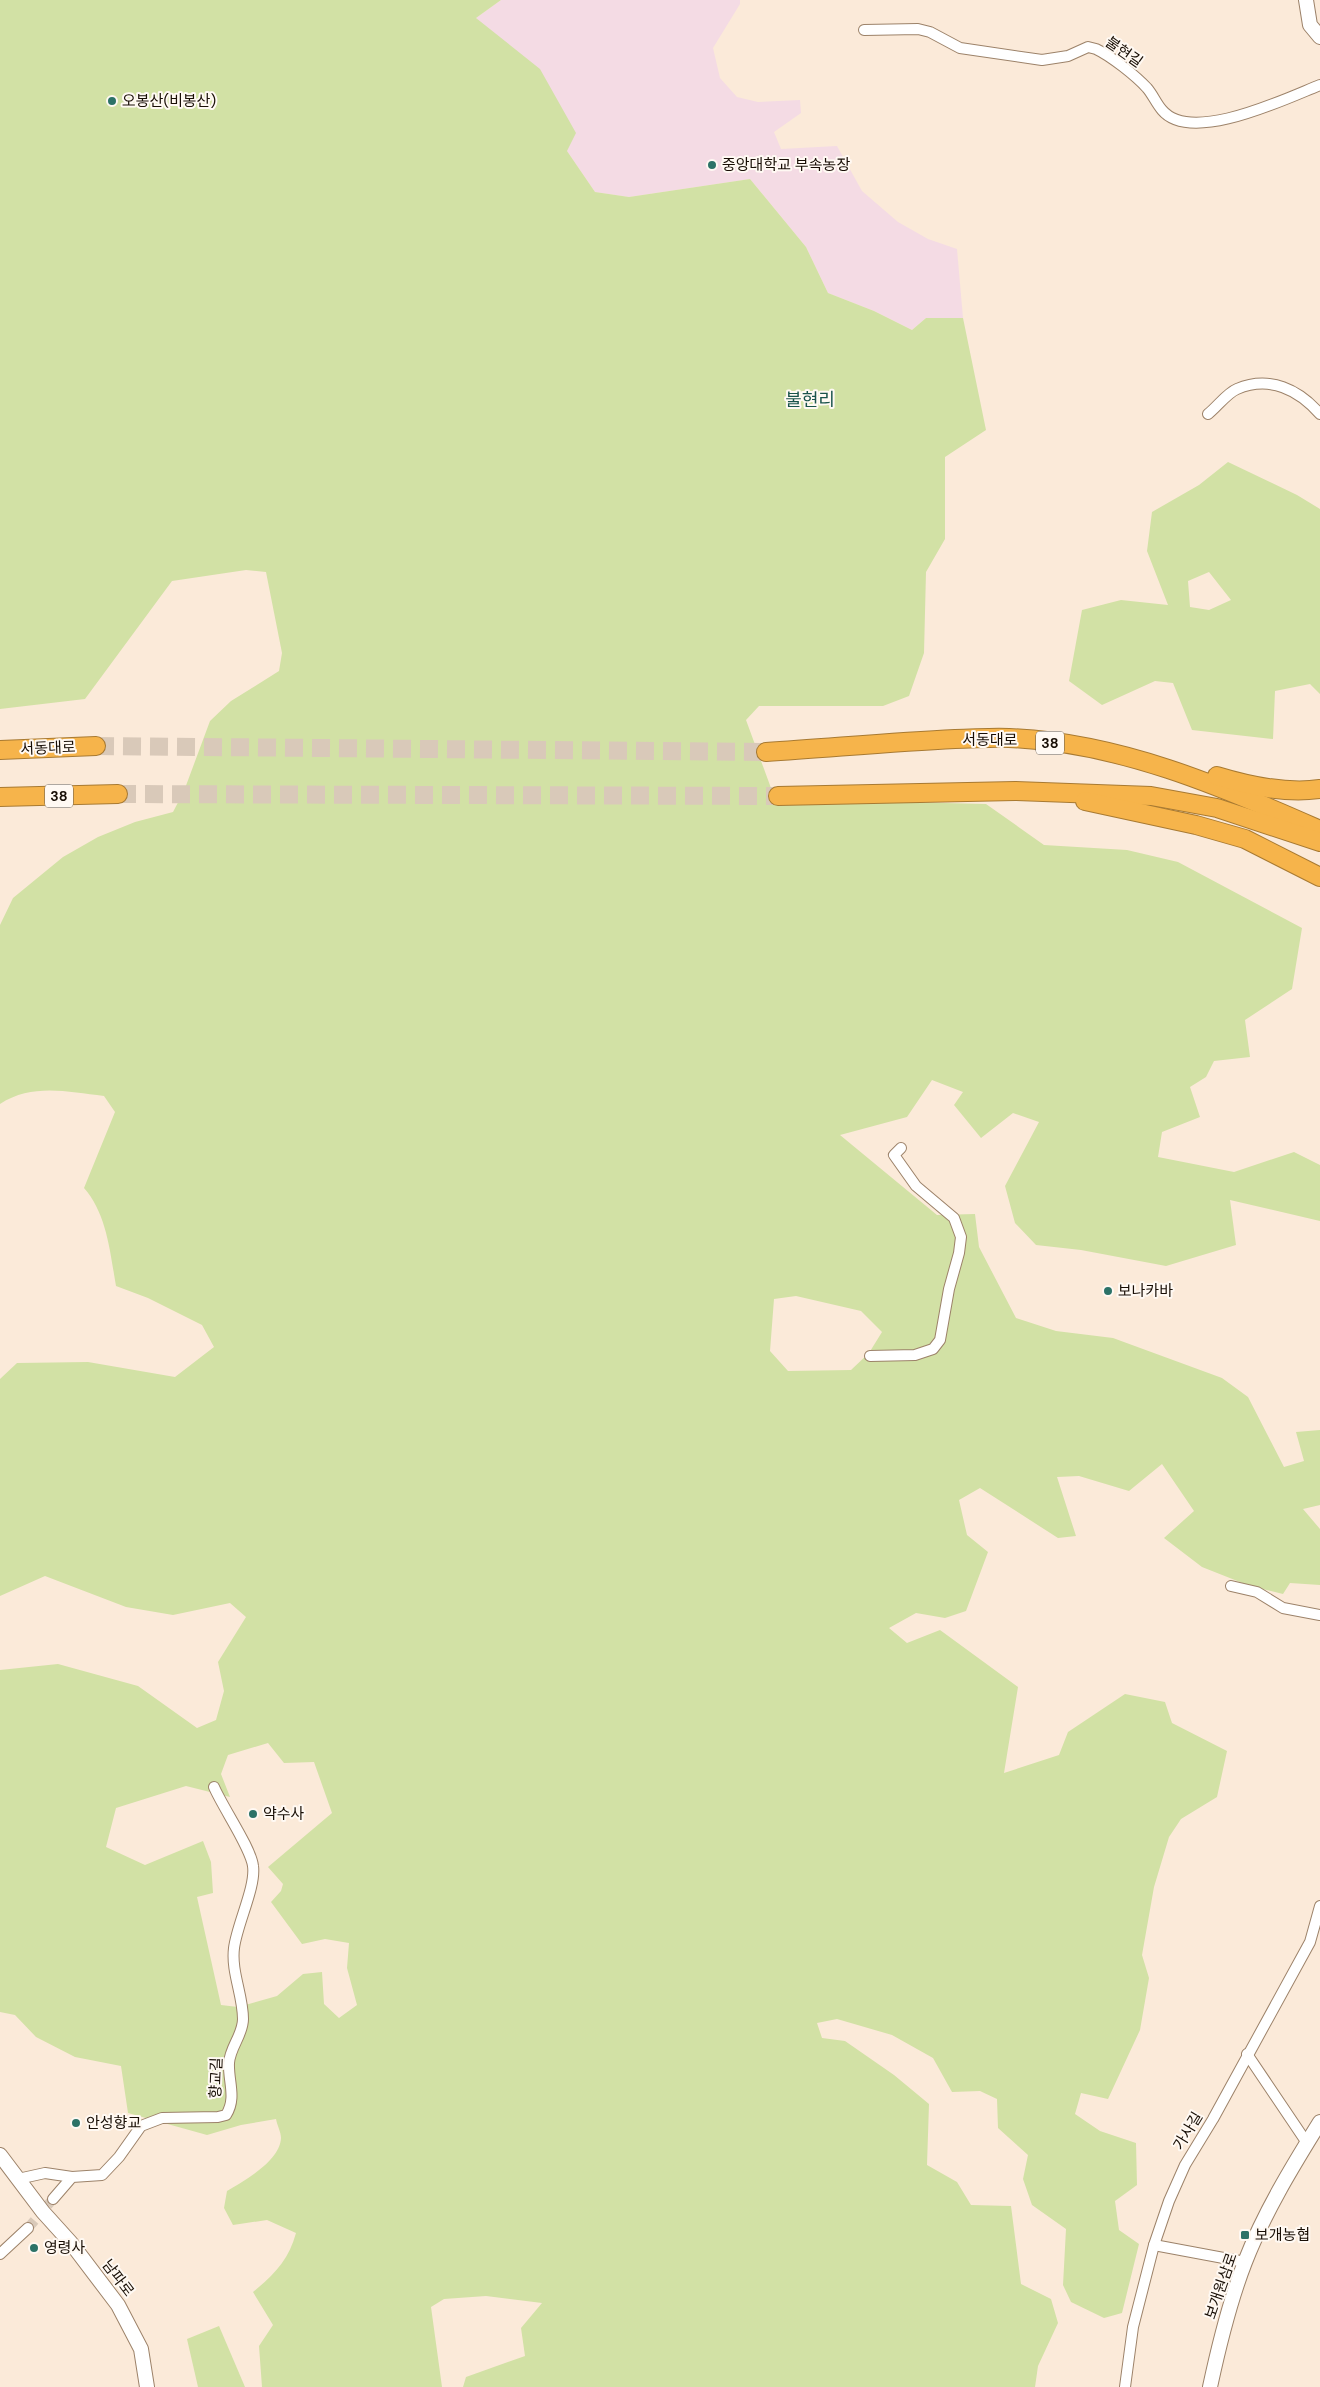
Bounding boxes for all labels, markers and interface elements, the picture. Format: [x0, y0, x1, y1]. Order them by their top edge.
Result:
street label: 불현길 [1101, 32, 1147, 72]
place label: 오봉산(비봉산) [122, 91, 216, 111]
marker: 오봉산(비봉산) [106, 95, 118, 107]
place label: 중앙대학교 부속농장 [722, 155, 850, 175]
marker: 중앙대학교 부속농장 [706, 159, 718, 171]
district label: 불현리 [785, 388, 835, 412]
street label: 서동대로 [962, 730, 1018, 750]
road number: 38 [1036, 731, 1064, 754]
street label: 서동대로 [20, 737, 76, 759]
road number: 38 [45, 784, 73, 808]
place label: 보나카바 [1118, 1281, 1173, 1301]
marker: 보나카바 [1102, 1285, 1114, 1297]
place label: 약수사 [263, 1804, 305, 1824]
marker: 약수사 [247, 1808, 259, 1820]
street label: 향교길 [205, 2057, 227, 2099]
street label: 가사길 [1169, 2108, 1207, 2154]
place label: 안성향교 [86, 2113, 141, 2133]
marker: 안성향교 [70, 2117, 82, 2129]
place label: 보개농협 [1255, 2225, 1310, 2245]
marker: 보개농협 [1239, 2229, 1251, 2241]
place label: 영령사 [44, 2238, 86, 2258]
marker: 영령사 [28, 2242, 40, 2254]
street label: 보개원삼로 [1200, 2250, 1242, 2322]
street label: 남파로 [98, 2255, 138, 2301]

